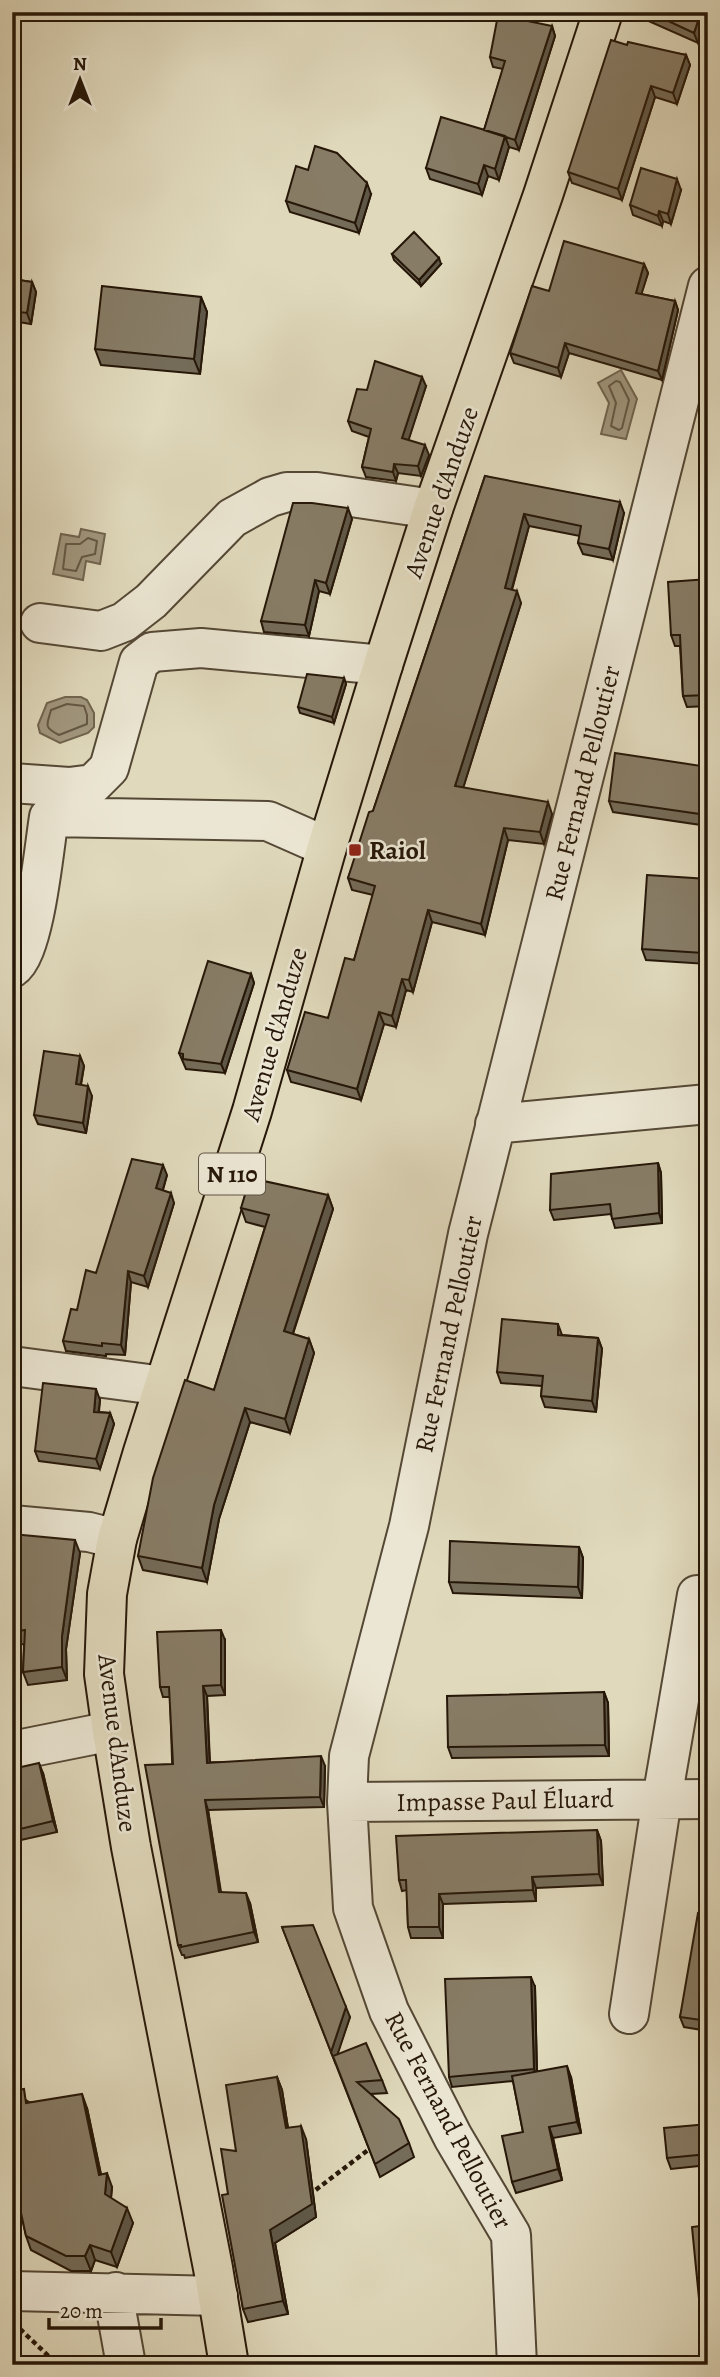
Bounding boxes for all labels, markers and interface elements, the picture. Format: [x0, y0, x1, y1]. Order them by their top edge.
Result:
north arrow [46, 46, 116, 116]
text: N [73, 51, 87, 77]
street label: Avenue d'Anduze [395, 402, 487, 583]
street label: Rue Fernand Pelloutier [536, 662, 629, 905]
place label: Raiol [369, 833, 426, 868]
marker: Raiol [347, 842, 363, 858]
street label: Avenue d'Anduze [233, 943, 316, 1126]
road number: N 110 [199, 1154, 265, 1194]
street label: Rue Fernand Pelloutier [406, 1212, 491, 1456]
street label: Avenue d'Anduze [89, 1651, 146, 1834]
street label: Impasse Paul Éluard [396, 1781, 614, 1820]
street label: Rue Fernand Pelloutier [376, 2005, 521, 2235]
scale bar [49, 2286, 161, 2330]
text: 20 m [60, 2297, 103, 2325]

